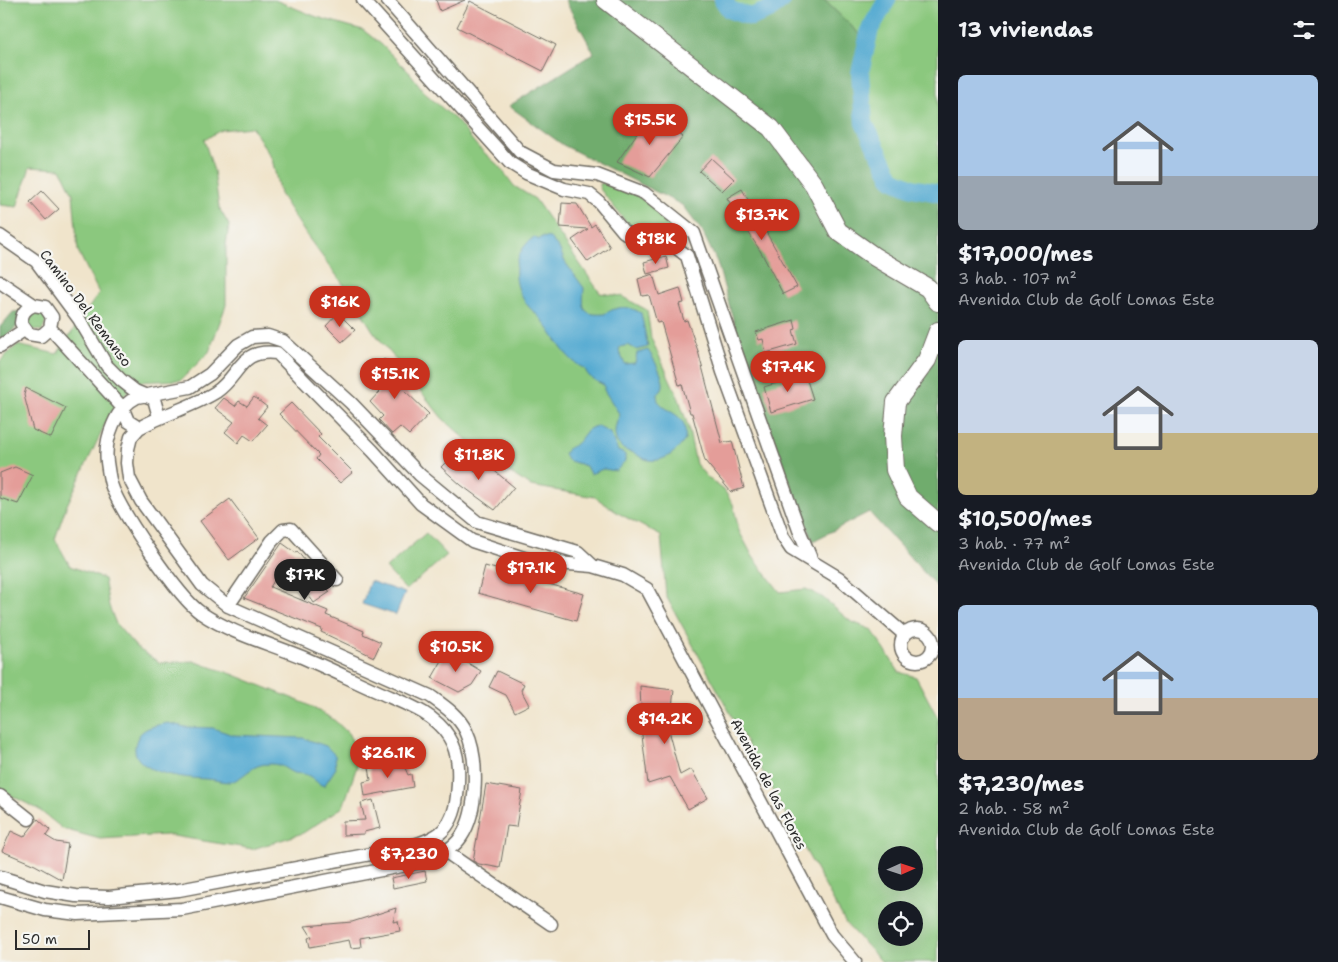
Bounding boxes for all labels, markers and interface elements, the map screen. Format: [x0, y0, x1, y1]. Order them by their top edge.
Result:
text: 13 viviendas [958, 16, 1093, 44]
icon: filters [1290, 16, 1318, 44]
pin: $15.5K [609, 104, 691, 146]
icon: home [1093, 108, 1183, 198]
text: $15.5K [624, 109, 676, 130]
pin: $13.7K [721, 198, 803, 241]
text: $13.7K [735, 204, 789, 225]
pin: $18K [626, 222, 686, 265]
text: $18K [636, 228, 676, 249]
text: $17,000/mes [958, 240, 1093, 268]
street label: Camino Del Remanso [36, 246, 136, 370]
text: 3 hab. · 107 m² [958, 268, 1077, 289]
pin: $16K [310, 286, 370, 328]
text: Avenida Club de Golf Lomas Este [958, 289, 1215, 310]
text: $16K [320, 291, 360, 312]
pin: $17.4K [747, 350, 829, 393]
text: $17.4K [761, 356, 815, 377]
pin: $15.1K [354, 358, 436, 400]
text: $15.1K [371, 363, 419, 384]
icon: home [1093, 373, 1183, 463]
pin: $11.8K [438, 438, 520, 481]
text: $11.8K [454, 444, 504, 465]
text: $10,500/mes [958, 505, 1092, 533]
text: 3 hab. · 77 m² [958, 533, 1070, 554]
pin: $17.1K [490, 552, 572, 594]
text: Avenida Club de Golf Lomas Este [958, 554, 1215, 575]
text: $17.1K [507, 557, 555, 578]
pin: $17K [275, 558, 335, 601]
text: $17K [285, 564, 325, 585]
pin: $10.5K [415, 630, 497, 673]
text: $10.5K [430, 636, 482, 657]
icon: home [1093, 638, 1183, 728]
pin: $14.2K [624, 702, 706, 745]
text: $14.2K [638, 708, 692, 729]
street label: Avenida de las Flores [727, 715, 811, 853]
pin: $26.1K [347, 736, 429, 779]
text: $26.1K [361, 742, 415, 763]
text: $7,230/mes [958, 770, 1084, 798]
text: 2 hab. · 58 m² [958, 798, 1070, 819]
text: Avenida Club de Golf Lomas Este [958, 819, 1215, 840]
pin: $7,230 [368, 838, 450, 880]
text: $7,230 [380, 843, 438, 864]
north arrow [878, 846, 922, 891]
map controls [878, 846, 923, 946]
button: locate [878, 901, 923, 946]
scale bar [15, 927, 90, 950]
text: 50 m [22, 930, 57, 948]

